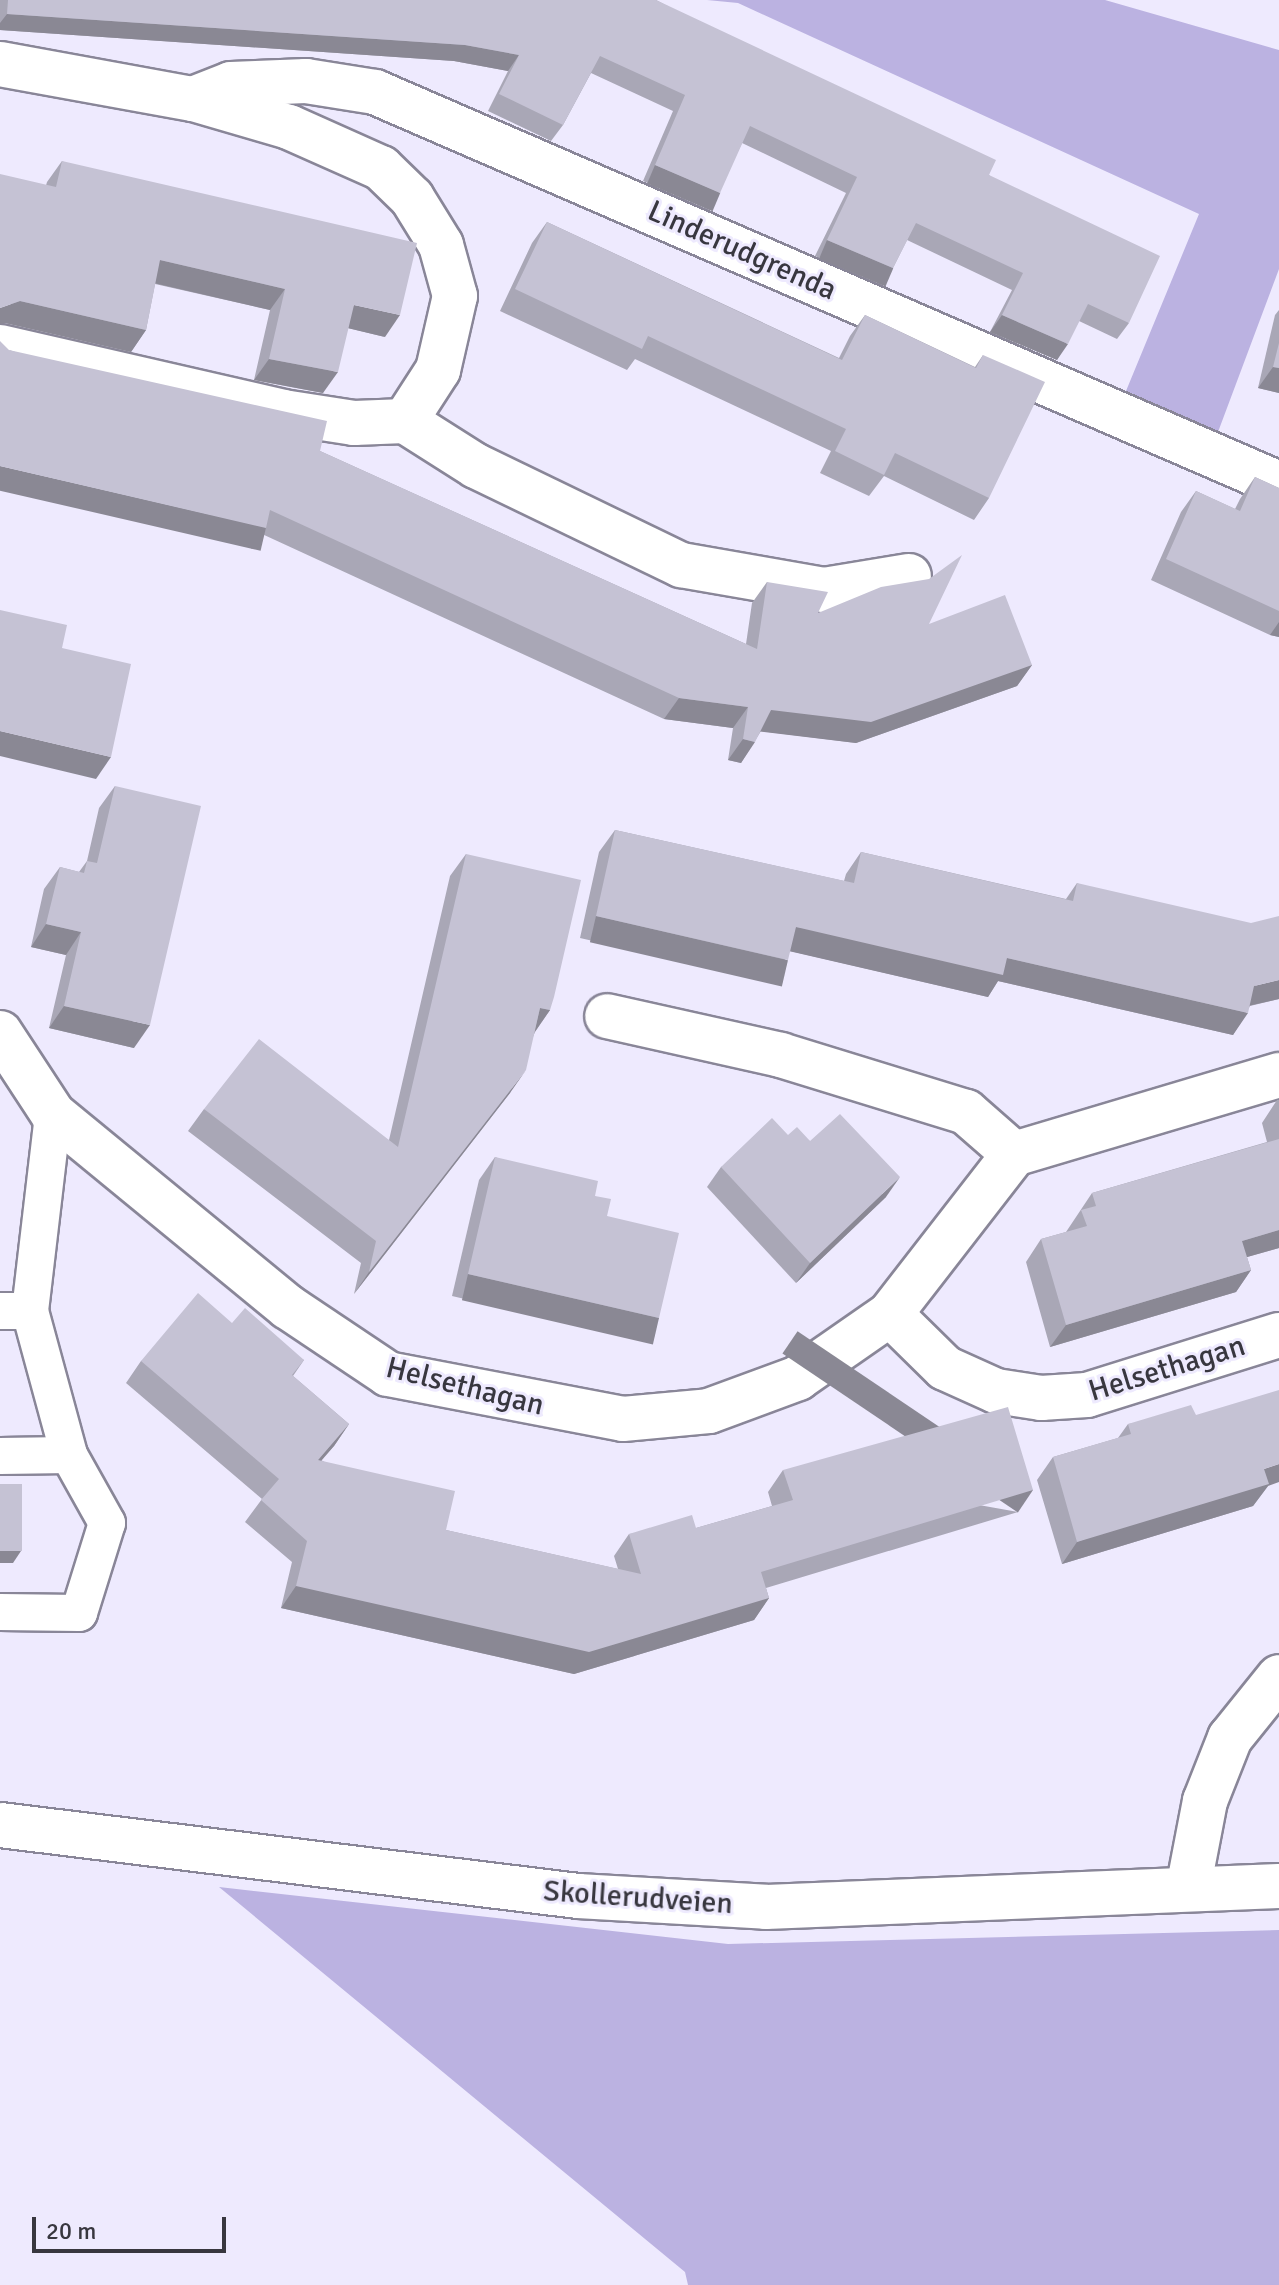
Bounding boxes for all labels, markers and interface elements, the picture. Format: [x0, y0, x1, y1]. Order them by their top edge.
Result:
street label: Linderudgrenda [642, 193, 842, 309]
street label: Helsethagan [1084, 1328, 1250, 1410]
street label: Helsethagan [382, 1350, 548, 1424]
street label: Skollerudveien [542, 1873, 734, 1923]
scale bar [36, 2201, 230, 2251]
text: 20 m [46, 2216, 96, 2246]

